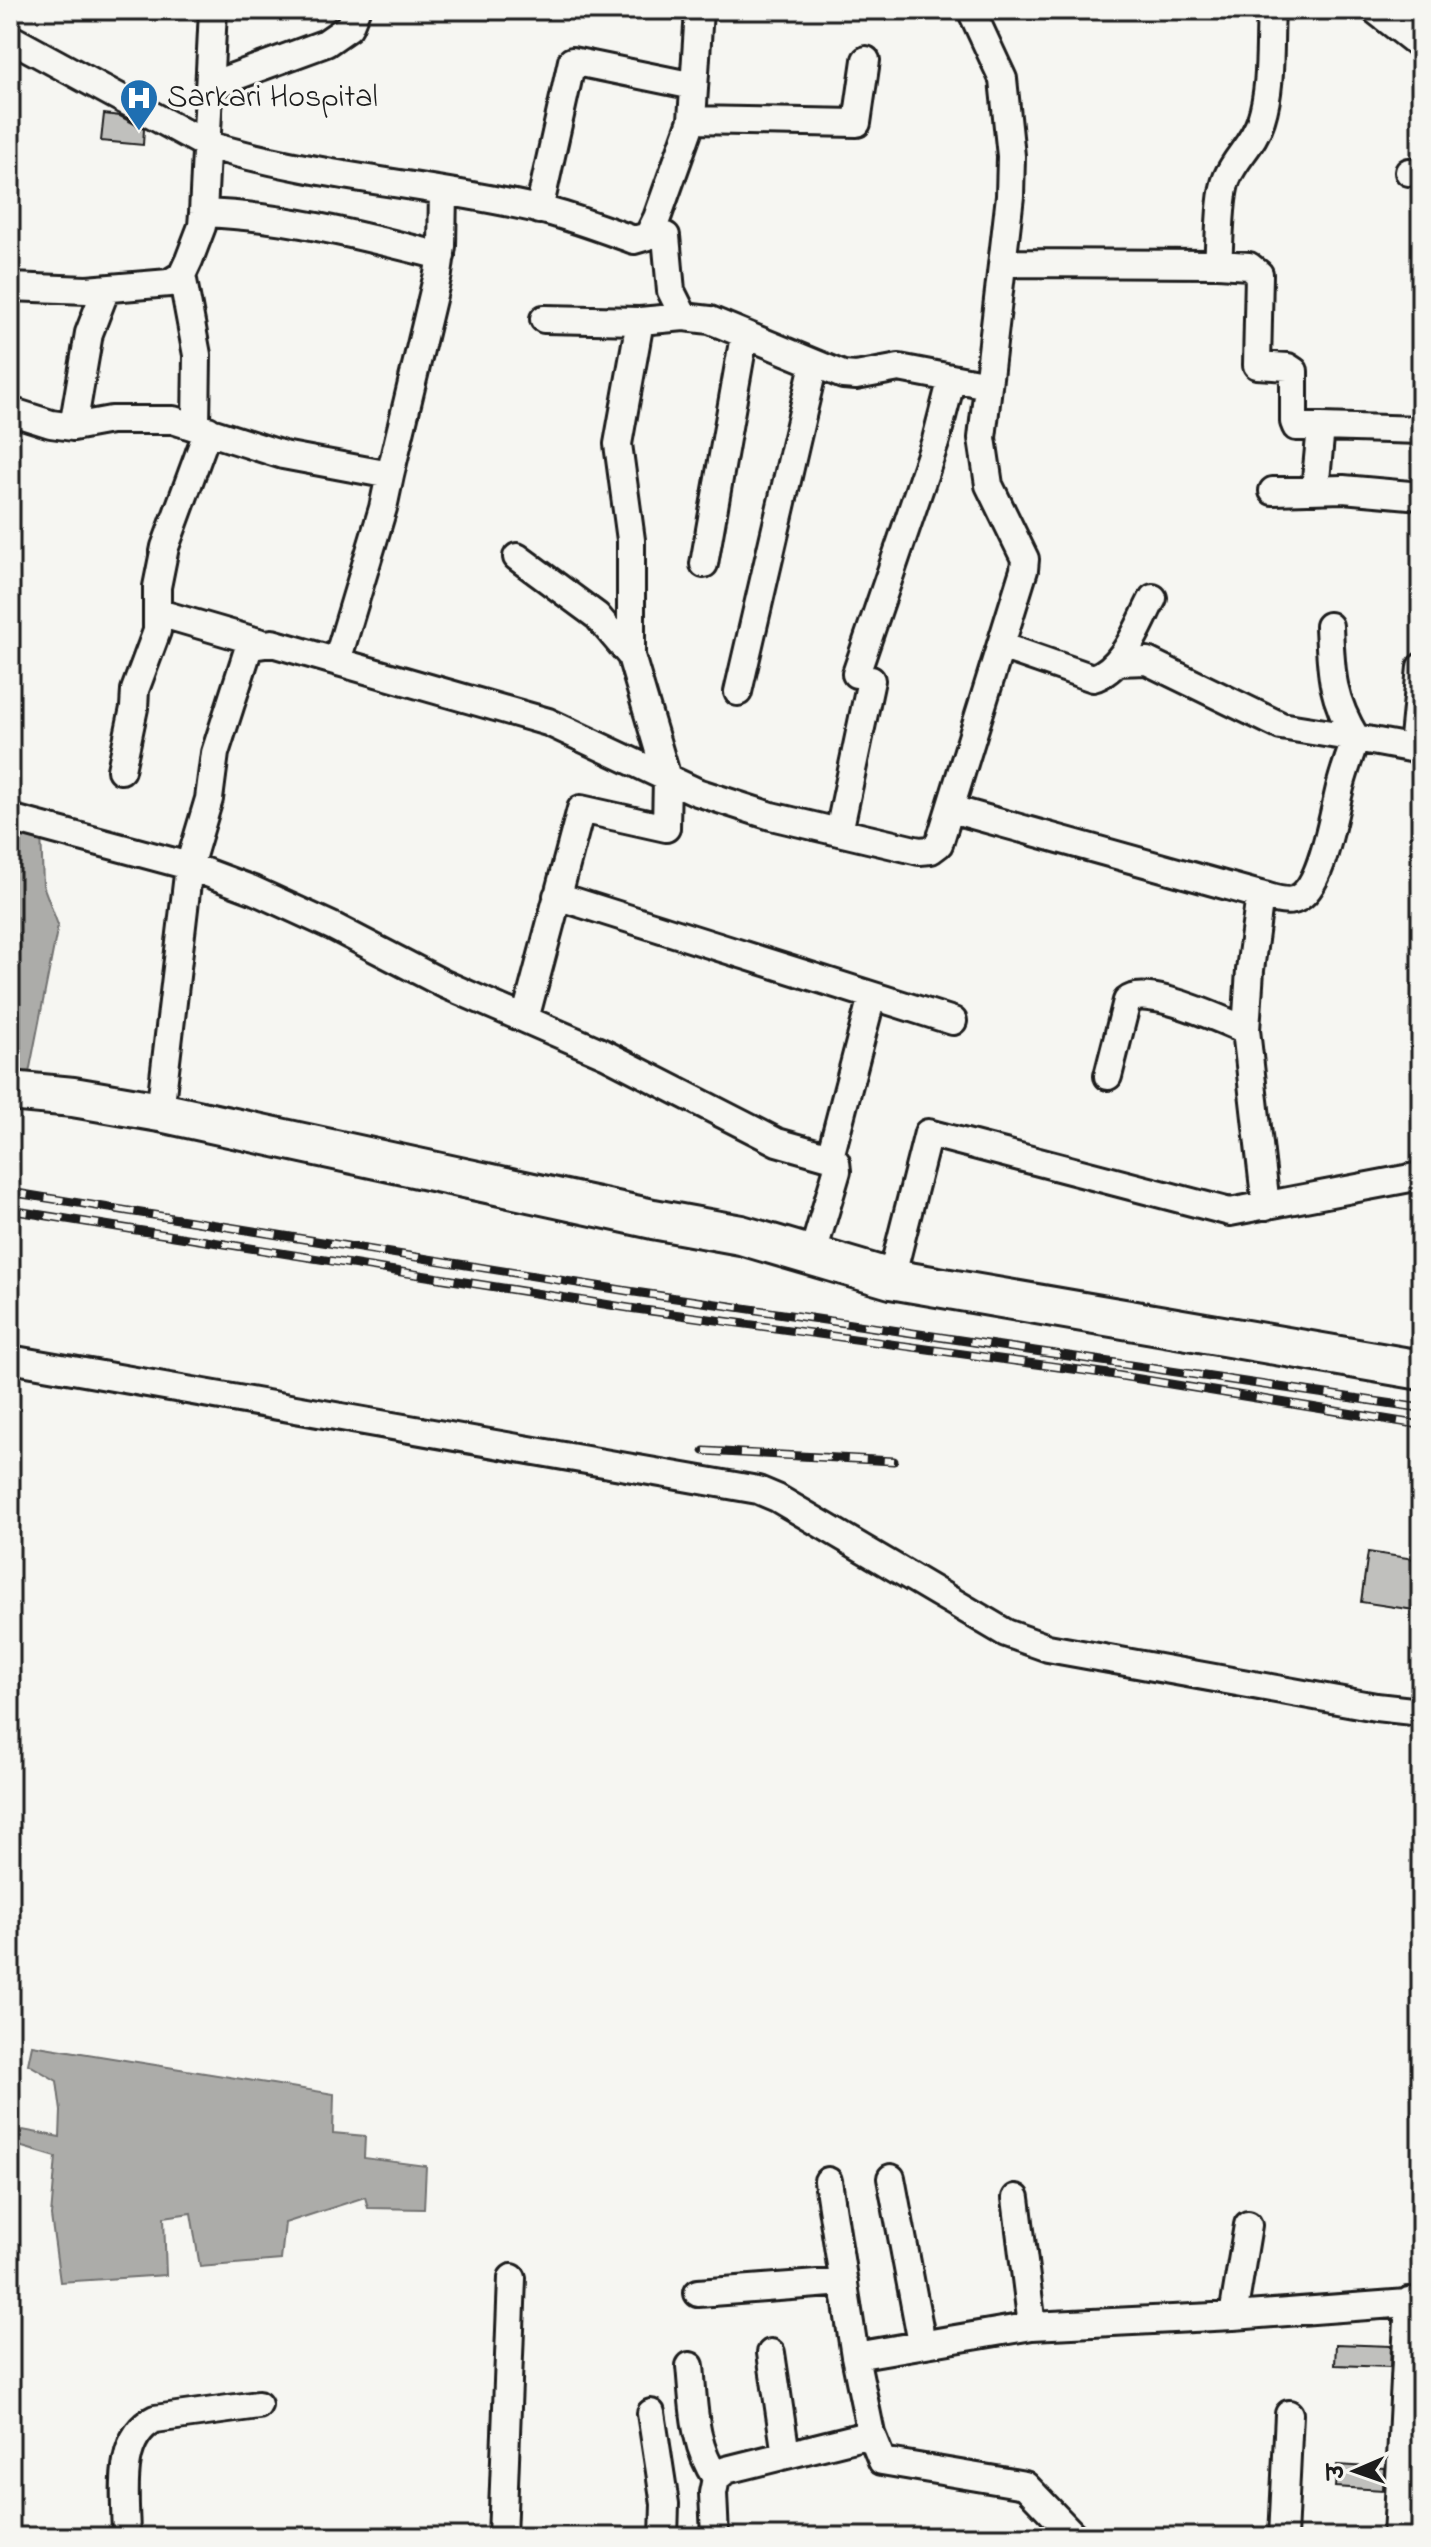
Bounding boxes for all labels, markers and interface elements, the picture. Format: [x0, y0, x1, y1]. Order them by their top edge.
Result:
place label: Sarkari Hospital [167, 75, 378, 122]
hospital icon: Sarkari Hospital [118, 77, 160, 132]
north arrow [1315, 2431, 1395, 2511]
text: उ [1322, 2461, 1354, 2481]

